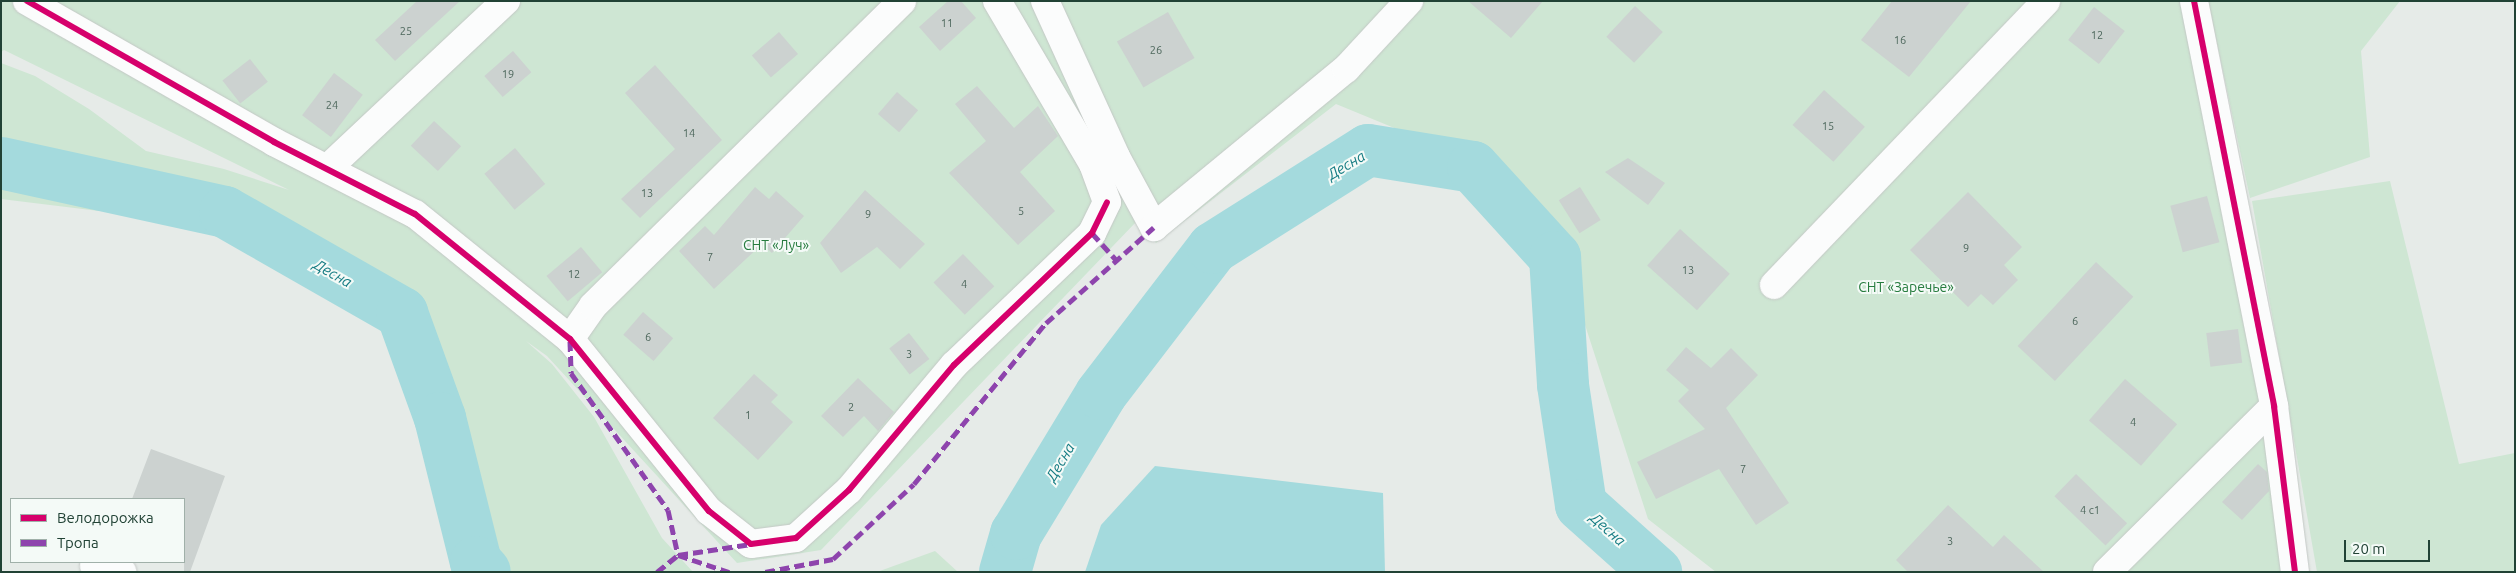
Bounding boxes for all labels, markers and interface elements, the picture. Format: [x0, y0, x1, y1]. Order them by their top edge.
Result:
house number: 11 [941, 16, 953, 30]
house number: 25 [400, 24, 412, 38]
house number: 12 [2091, 28, 2103, 42]
house number: 16 [1894, 33, 1906, 47]
house number: 26 [1150, 43, 1162, 57]
house number: 19 [502, 67, 514, 81]
house number: 24 [326, 98, 338, 112]
house number: 15 [1822, 119, 1834, 133]
house number: 14 [683, 126, 695, 140]
water label: Десна [1324, 147, 1368, 183]
house number: 13 [641, 186, 653, 200]
house number: 5 [1018, 204, 1024, 218]
house number: 9 [865, 207, 871, 221]
park label: СНТ «Луч» [743, 237, 809, 253]
house number: 9 [1963, 241, 1969, 255]
house number: 7 [707, 250, 713, 264]
water label: Десна [311, 255, 355, 291]
house number: 13 [1682, 263, 1694, 277]
house number: 12 [568, 267, 580, 281]
house number: 4 [961, 277, 967, 291]
park label: СНТ «Заречье» [1858, 279, 1954, 295]
house number: 6 [2072, 314, 2078, 328]
house number: 6 [645, 330, 651, 344]
house number: 3 [906, 347, 912, 361]
house number: 2 [848, 400, 854, 414]
house number: 1 [745, 408, 751, 422]
house number: 4 [2130, 415, 2136, 429]
water label: Десна [1042, 440, 1078, 484]
house number: 7 [1740, 462, 1746, 476]
legend [10, 498, 185, 563]
house number: 4 с1 [2080, 503, 2100, 517]
text: Велодорожка [57, 509, 154, 526]
water label: Десна [1587, 509, 1629, 549]
scale bar [2346, 530, 2432, 562]
text: Тропа [57, 534, 99, 551]
house number: 3 [1947, 534, 1953, 548]
text: 20 m [2352, 540, 2385, 557]

